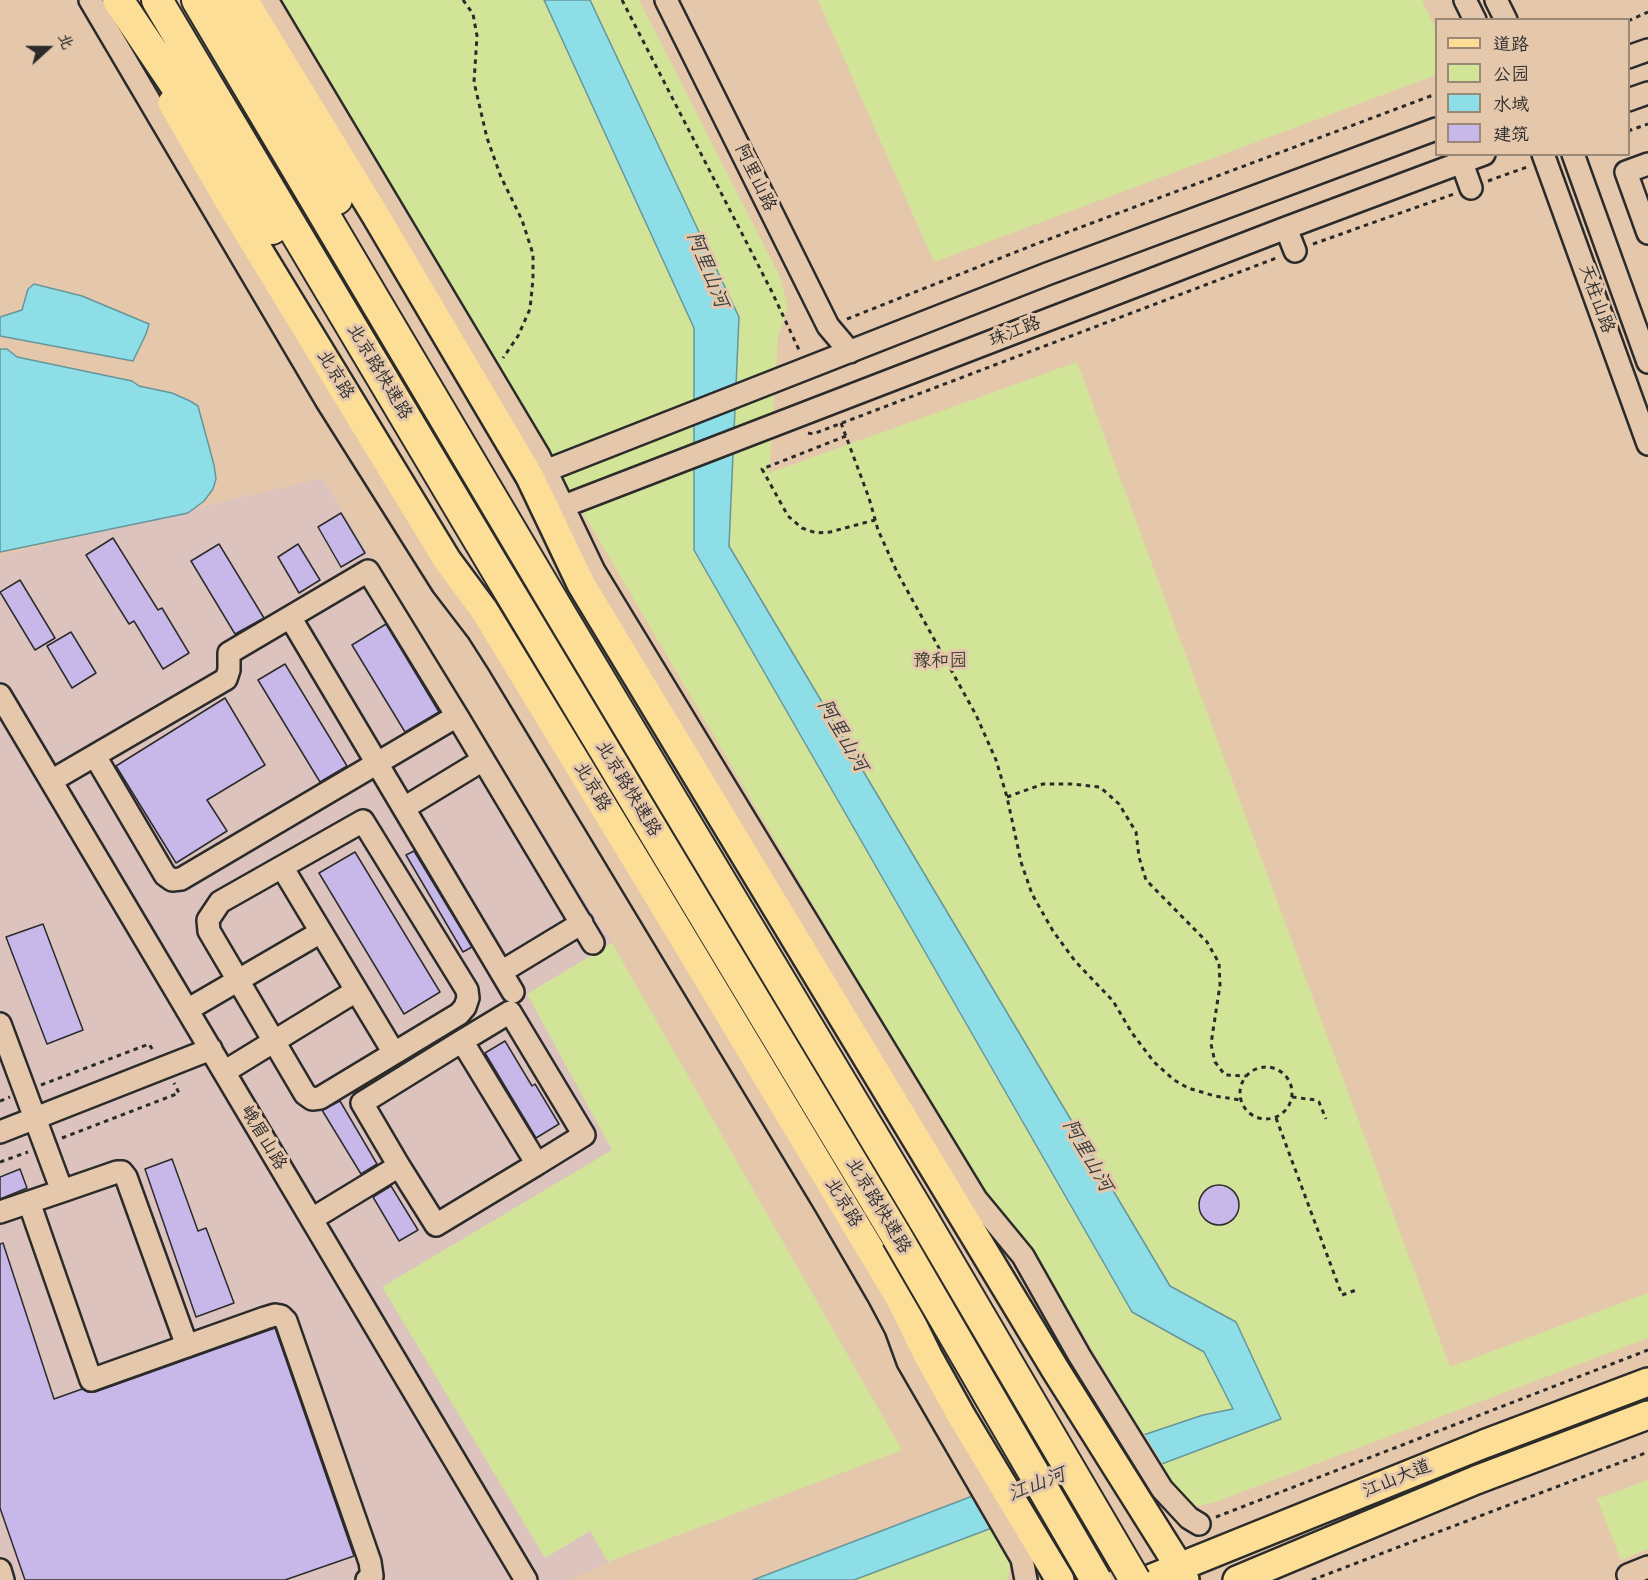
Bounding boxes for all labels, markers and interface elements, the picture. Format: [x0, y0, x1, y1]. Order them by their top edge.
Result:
north arrow [18, 18, 78, 78]
legend [1435, 18, 1630, 156]
text: 北 [54, 30, 77, 52]
text: 道路 [1493, 34, 1529, 55]
text: 公园 [1493, 64, 1529, 85]
text: 水域 [1493, 94, 1529, 115]
text: 建筑 [1493, 124, 1529, 145]
street label: 阿里山路 [730, 141, 780, 215]
water label: 阿里山河 [681, 228, 733, 312]
street label: 天柱山路 [1574, 261, 1618, 337]
street label: 珠江路 [986, 312, 1044, 352]
street label: 北京路快速路 [342, 320, 416, 424]
street label: 北京路 [312, 346, 358, 404]
park label: 豫和园 [913, 650, 967, 672]
water label: 阿里山河 [812, 695, 872, 777]
street label: 北京路快速路 [591, 737, 665, 841]
street label: 北京路 [569, 758, 615, 816]
street label: 峨眉山路 [235, 1102, 291, 1174]
water label: 阿里山河 [1057, 1115, 1117, 1197]
street label: 北京路快速路 [841, 1154, 915, 1258]
street label: 北京路 [820, 1174, 866, 1232]
street label: 江山大道 [1360, 1456, 1434, 1502]
water label: 江山河 [1005, 1463, 1069, 1507]

